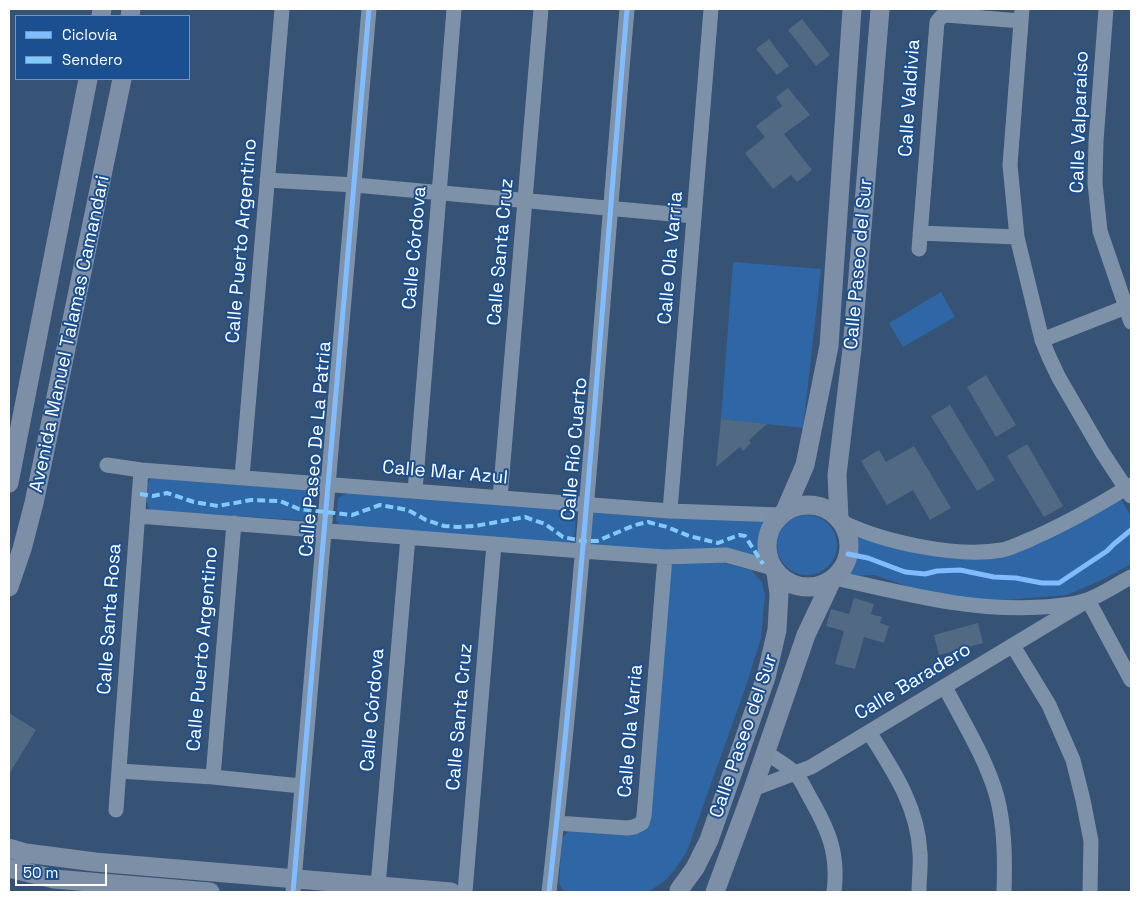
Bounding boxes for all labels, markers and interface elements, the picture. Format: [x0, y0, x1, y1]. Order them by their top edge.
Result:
legend [15, 15, 190, 80]
text: Ciclovía [62, 25, 117, 44]
street label: Calle Valdivia [895, 38, 925, 158]
text: Sendero [62, 50, 122, 69]
street label: Calle Valparaíso [1066, 50, 1094, 194]
street label: Calle Puerto Argentino [222, 138, 262, 344]
street label: Avenida Manuel Talamas Camandari [25, 173, 115, 495]
street label: Calle Santa Cruz [483, 177, 519, 327]
street label: Calle Paseo del Sur [840, 177, 878, 351]
street label: Calle Córdova [398, 185, 432, 311]
street label: Calle Ola Varria [654, 190, 688, 326]
street label: Calle Paseo De La Patria [295, 340, 337, 558]
street label: Calle Río Cuarto [557, 376, 593, 522]
street label: Calle Mar Azul [381, 456, 509, 490]
street label: Calle Santa Rosa [93, 543, 127, 695]
street label: Calle Puerto Argentino [183, 546, 223, 752]
street label: Calle Baradero [851, 638, 975, 726]
street label: Calle Santa Cruz [442, 642, 478, 792]
street label: Calle Córdova [356, 647, 390, 773]
street label: Calle Paseo del Sur [705, 651, 783, 821]
street label: Calle Ola Varria [614, 663, 648, 799]
scale bar [18, 854, 110, 886]
text: 50 m [23, 863, 58, 882]

